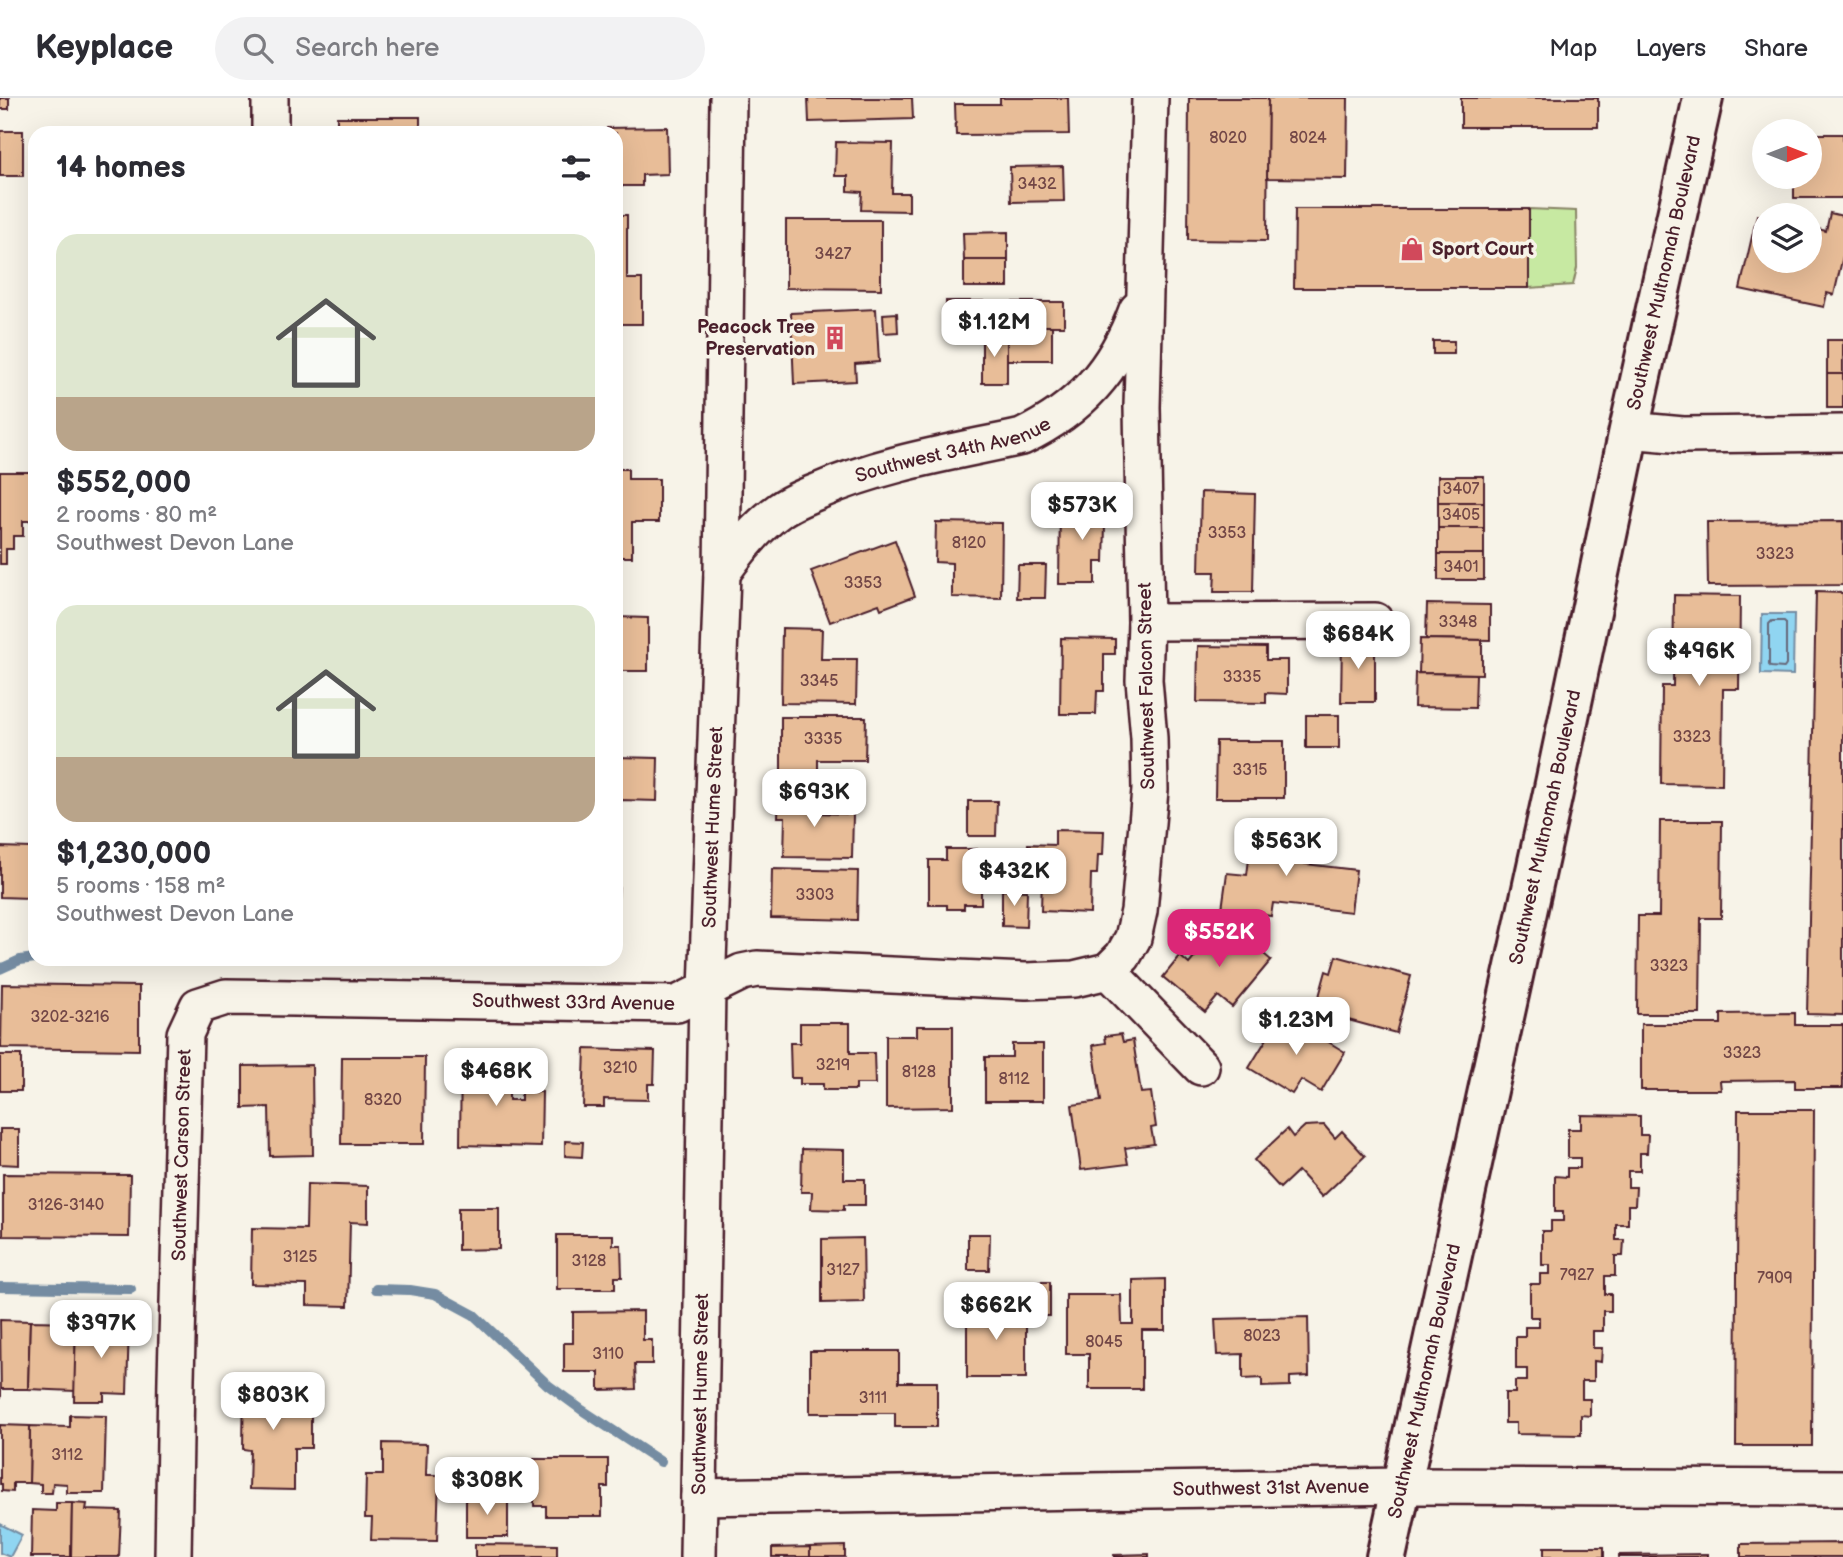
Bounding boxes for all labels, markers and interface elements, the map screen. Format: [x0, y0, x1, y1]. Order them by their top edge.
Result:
search box [215, 17, 705, 80]
text: Keyplace [35, 28, 173, 68]
icon: search [239, 29, 277, 67]
text: Search here [295, 33, 439, 64]
text: Map [1549, 34, 1597, 63]
text: Layers [1635, 34, 1706, 63]
text: Share [1744, 34, 1808, 63]
north arrow [1752, 119, 1822, 189]
map controls [1752, 119, 1822, 273]
house number: 8020 [1209, 129, 1247, 148]
house number: 8024 [1289, 129, 1327, 148]
street label: Southwest Multnomah Boulevard [1622, 133, 1706, 412]
icon: filters [557, 149, 595, 187]
text: 14 homes [56, 150, 185, 186]
house number: 3432 [1018, 175, 1057, 194]
button: layers [1752, 203, 1822, 273]
shop icon: Sport Court [1398, 235, 1426, 263]
place label: Sport Court [1432, 238, 1534, 261]
house number: 3427 [815, 245, 852, 264]
icon: home [263, 280, 389, 406]
pin: $1.12M [937, 300, 1051, 359]
text: $1.12M [957, 308, 1031, 336]
place label: Peacock Tree Preservation [697, 316, 815, 361]
building icon: Peacock Tree Preservation [821, 324, 849, 352]
street label: Southwest 34th Avenue [852, 412, 1055, 488]
text: $552,000 [56, 465, 191, 501]
house number: 3407 [1443, 480, 1480, 499]
pin: $573K [1033, 482, 1131, 542]
text: $573K [1047, 491, 1117, 519]
text: 2 rooms · 80 m² [56, 501, 217, 529]
house number: 3405 [1442, 506, 1480, 525]
house number: 3353 [1208, 524, 1246, 543]
text: Southwest Devon Lane [56, 529, 294, 557]
house number: 8120 [952, 534, 986, 553]
house number: 3323 [1756, 545, 1794, 564]
house number: 3401 [1443, 558, 1479, 577]
house number: 3353 [844, 574, 882, 593]
street label: Southwest Falcon Street [1134, 582, 1160, 790]
pin: $684K [1309, 612, 1407, 671]
house number: 3348 [1439, 613, 1477, 632]
text: $684K [1322, 620, 1394, 648]
pin: $496K [1650, 628, 1748, 688]
text: $496K [1663, 637, 1735, 665]
icon: home [263, 651, 389, 777]
house number: 3335 [1223, 668, 1261, 687]
house number: 3345 [800, 672, 838, 691]
street label: Southwest Multnomah Boulevard [1504, 688, 1586, 967]
street label: Southwest Hume Street [698, 726, 728, 928]
house number: 3323 [1673, 728, 1711, 747]
house number: 3335 [804, 730, 842, 749]
house number: 3315 [1232, 761, 1268, 780]
pin: $693K [765, 770, 863, 829]
text: $693K [778, 778, 850, 806]
pin: $563K [1237, 818, 1335, 878]
text: $563K [1250, 827, 1322, 855]
text: $1,230,000 [56, 836, 211, 872]
pin: $432K [965, 848, 1063, 908]
text: $432K [978, 857, 1050, 885]
text: 5 rooms · 158 m² [56, 872, 225, 900]
house number: 3303 [796, 886, 835, 905]
text: Southwest Devon Lane [56, 900, 294, 928]
pin: $552K [1170, 910, 1268, 969]
text: $552K [1183, 918, 1255, 946]
house number: 3323 [1650, 957, 1688, 976]
street label: Southwest 33rd Avenue [472, 989, 675, 1015]
pin: $1.23M [1239, 998, 1353, 1057]
text: $1.23M [1258, 1006, 1334, 1034]
house number: 3202-3216 [31, 1008, 110, 1027]
house number: 3323 [1723, 1044, 1761, 1063]
pin: $468K [447, 1048, 545, 1108]
street label: Southwest Carson Street [168, 1049, 196, 1261]
house number: 3219 [816, 1056, 850, 1075]
text: $468K [460, 1057, 532, 1085]
house number: 3210 [603, 1059, 637, 1078]
house number: 8128 [902, 1063, 936, 1082]
house number: 8112 [998, 1070, 1030, 1089]
house number: 8320 [364, 1091, 402, 1110]
house number: 3126-3140 [28, 1196, 104, 1215]
street label: Southwest Multnomah Boulevard [1383, 1242, 1466, 1521]
house number: 3125 [283, 1248, 317, 1267]
house number: 3128 [572, 1252, 606, 1271]
house number: 3127 [826, 1261, 860, 1280]
house number: 7927 [1560, 1266, 1594, 1285]
house number: 7909 [1757, 1269, 1793, 1288]
pin: $662K [947, 1282, 1045, 1342]
text: $662K [960, 1291, 1032, 1319]
street label: Southwest Hume Street [687, 1293, 714, 1495]
pin: $397K [52, 1300, 150, 1360]
text: $397K [66, 1309, 136, 1337]
house number: 8023 [1243, 1327, 1281, 1346]
house number: 8045 [1085, 1333, 1123, 1352]
house number: 3110 [592, 1345, 624, 1364]
pin: $803K [224, 1372, 322, 1432]
text: $803K [237, 1381, 309, 1409]
house number: 3111 [859, 1389, 887, 1408]
house number: 3112 [51, 1446, 83, 1465]
pin: $308K [438, 1458, 536, 1517]
text: $308K [451, 1466, 523, 1494]
street label: Southwest 31st Avenue [1173, 1475, 1369, 1501]

